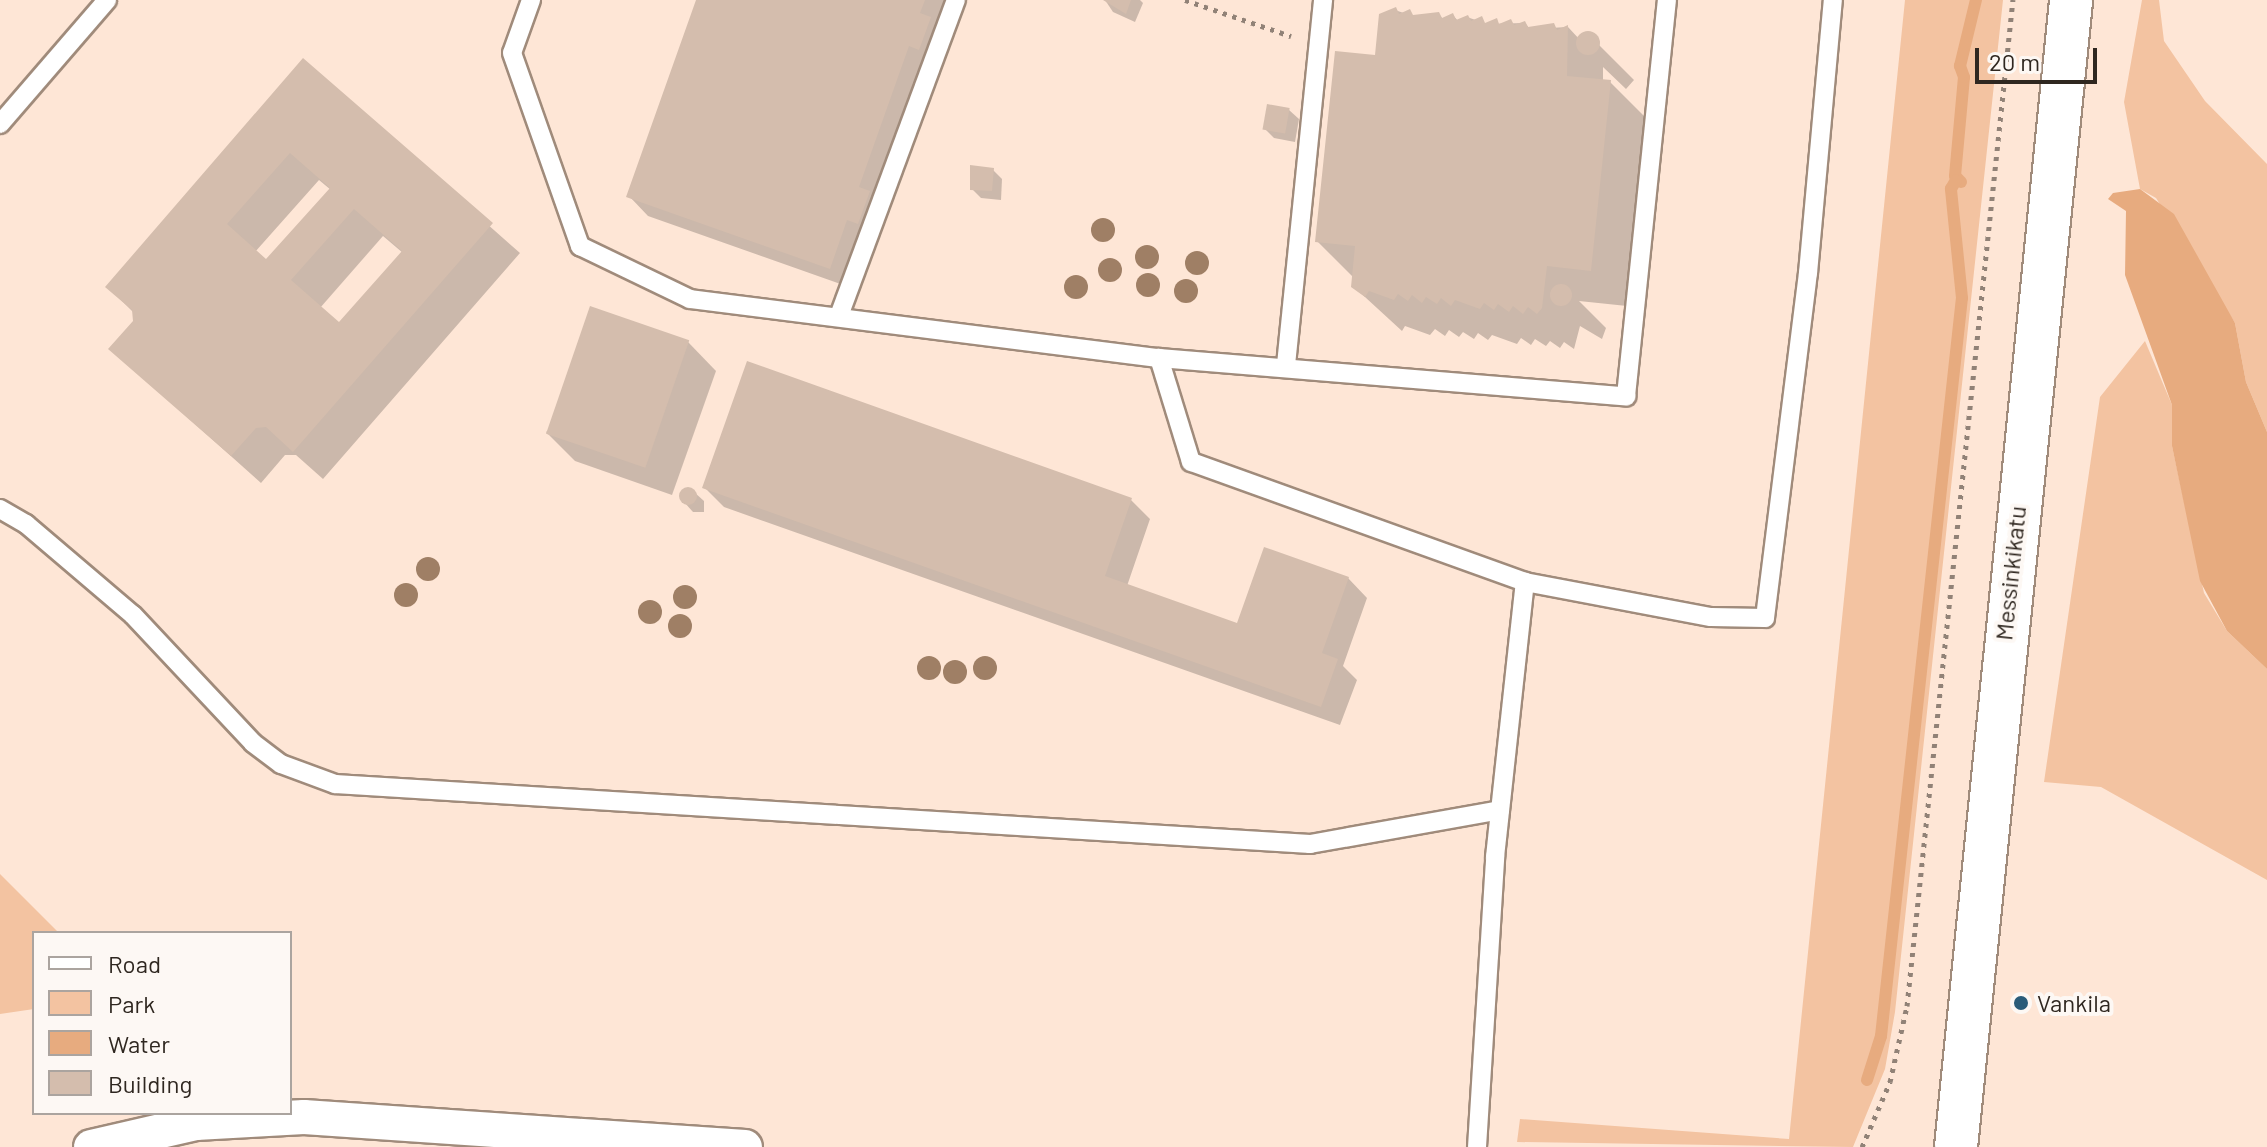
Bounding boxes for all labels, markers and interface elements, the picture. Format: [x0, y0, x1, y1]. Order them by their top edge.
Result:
scale bar [1979, 32, 2101, 82]
text: 20 m [1989, 47, 2040, 76]
street label: Messinkikatu [1989, 504, 2031, 642]
legend [32, 931, 292, 1115]
text: Road [108, 949, 161, 978]
text: Park [108, 989, 155, 1018]
place label: Vankila [2037, 989, 2111, 1017]
marker: Vankila [2012, 994, 2030, 1012]
text: Water [108, 1029, 170, 1058]
text: Building [108, 1069, 192, 1098]

